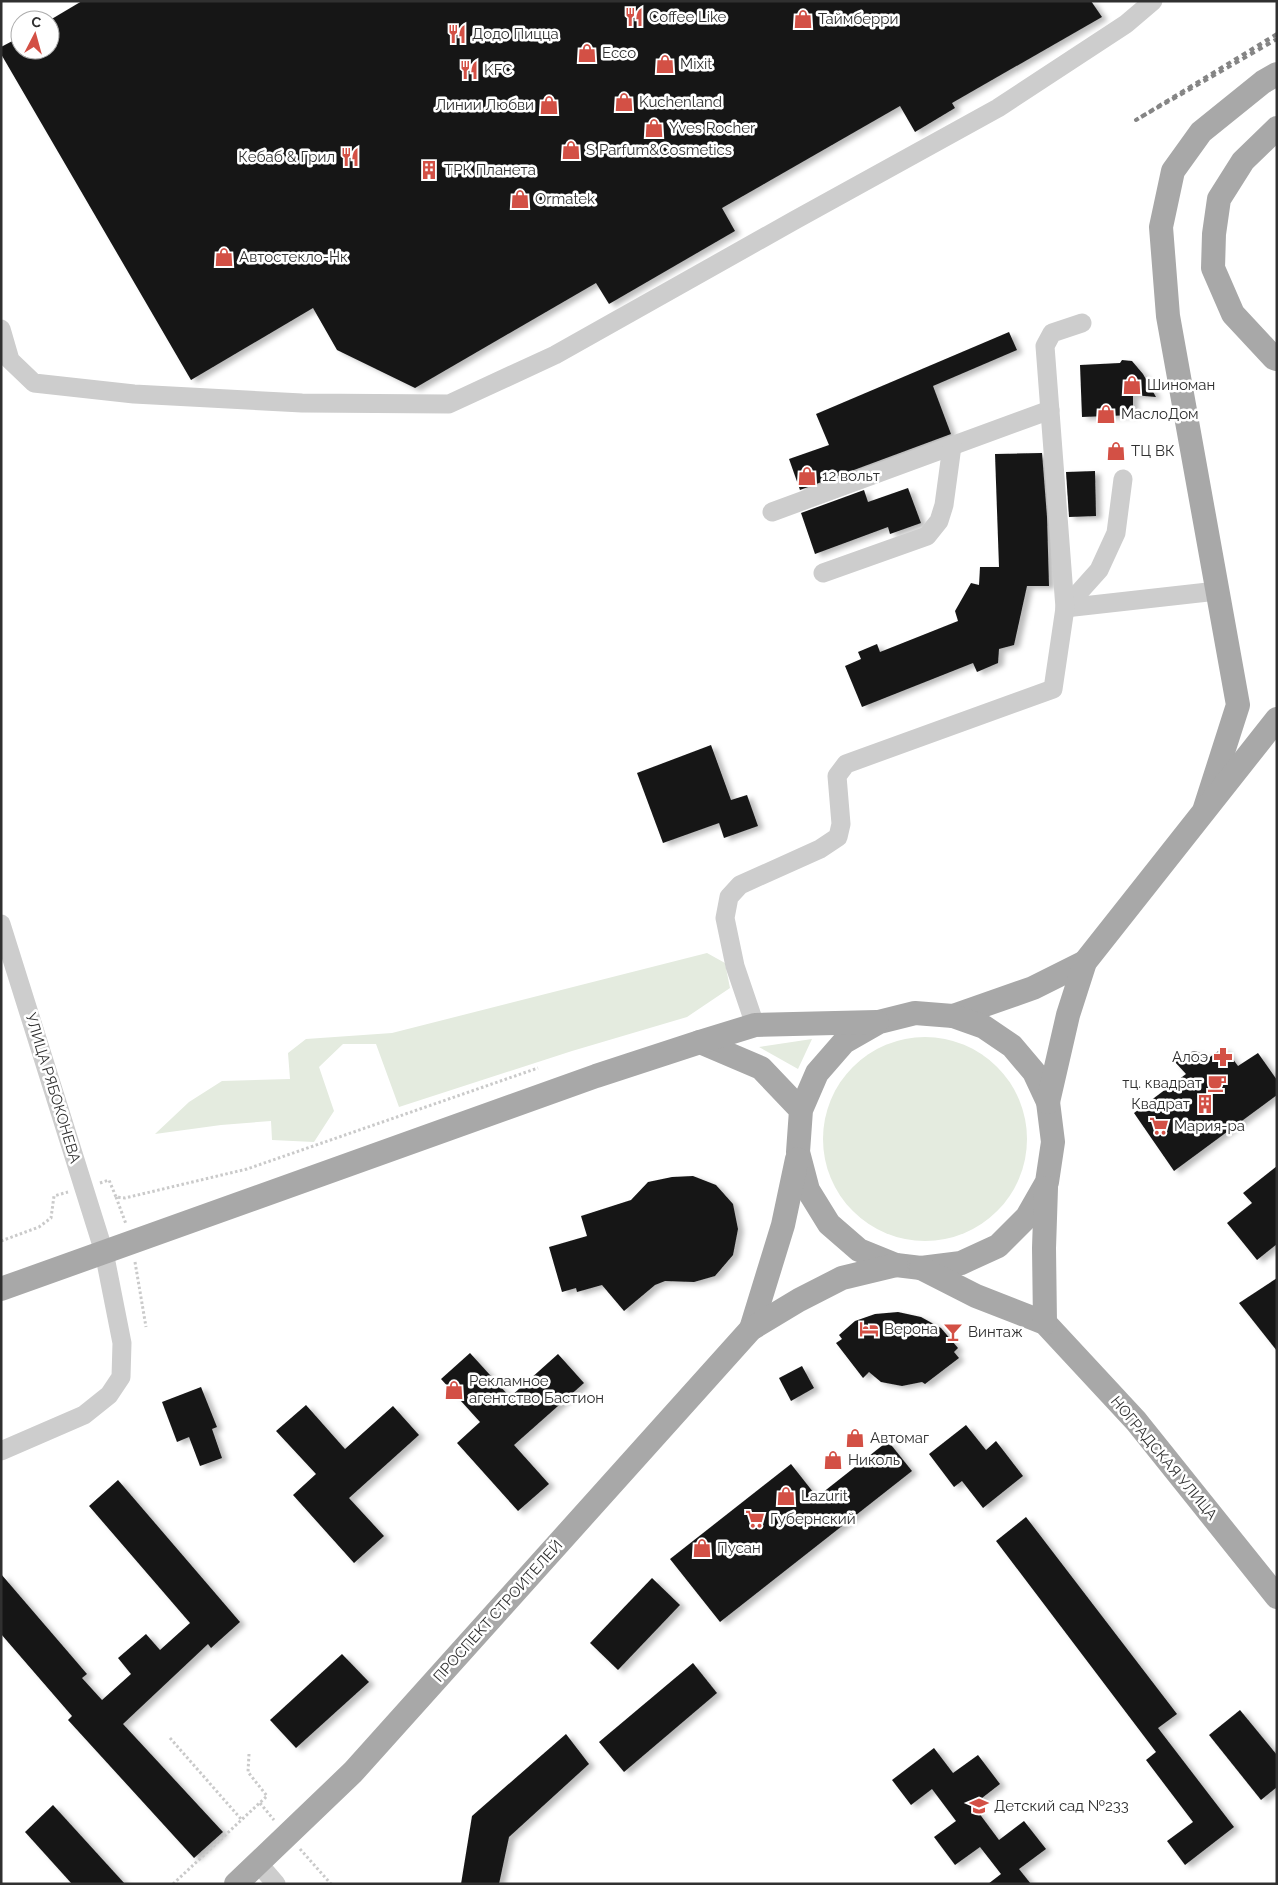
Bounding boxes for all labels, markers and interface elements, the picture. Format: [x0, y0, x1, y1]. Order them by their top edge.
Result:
restaurant icon: Coffee Like [623, 6, 645, 28]
place label: Coffee Like [649, 8, 727, 26]
shop icon: Таймберри [792, 8, 814, 30]
north arrow [10, 10, 60, 60]
place label: Таймберри [818, 10, 899, 28]
text: С [31, 14, 42, 31]
restaurant icon: Додо Пицца [446, 23, 468, 45]
place label: Додо Пицца [472, 25, 559, 43]
shop icon: Ecco [576, 42, 598, 64]
place label: Ecco [602, 44, 636, 62]
shop icon: Mixit [654, 53, 676, 75]
place label: Mixit [680, 55, 712, 73]
restaurant icon: KFC [458, 59, 480, 81]
place label: KFC [484, 61, 513, 79]
shop icon: Kuchenland [613, 91, 635, 113]
place label: Kuchenland [639, 93, 722, 111]
shop icon: Линии Любви [538, 94, 560, 116]
place label: Линии Любви [435, 96, 534, 114]
shop icon: Yves Rocher [643, 117, 665, 139]
place label: Yves Rocher [669, 119, 756, 137]
shop icon: S Parfum&Cosmetics [560, 139, 582, 161]
place label: S Parfum&Cosmetics [586, 141, 732, 159]
restaurant icon: Кeбаб & Грил [339, 146, 361, 168]
place label: Кeбаб & Грил [238, 148, 335, 166]
building icon: ТРК Планета [418, 159, 440, 181]
place label: ТРК Планета [444, 161, 536, 179]
shop icon: Ormatek [509, 188, 531, 210]
place label: Ormatek [535, 190, 595, 208]
shop icon: Автостекло-Нк [213, 246, 235, 268]
place label: Автостекло-Нк [239, 248, 348, 266]
shop icon: Шиноман [1121, 374, 1143, 396]
place label: Шиноман [1147, 376, 1215, 394]
shop icon: МаслоДом [1095, 403, 1117, 425]
place label: МаслоДом [1121, 405, 1199, 423]
shop icon: ТЦ ВК [1105, 440, 1127, 462]
place label: ТЦ ВК [1131, 442, 1175, 460]
shop icon: 12 вольт [796, 465, 818, 487]
place label: 12 вольт [822, 467, 880, 485]
street label: УЛИЦА РЯБОКОНЕВА [22, 1011, 84, 1165]
pharmacy icon: Алоэ [1212, 1046, 1234, 1068]
place label: Алоэ [1172, 1048, 1208, 1066]
cafe icon: тц. квадрат [1206, 1072, 1228, 1094]
place label: тц. квадрат [1122, 1074, 1202, 1092]
building icon: Квадрат [1194, 1093, 1216, 1115]
place label: Квадрат [1131, 1095, 1190, 1113]
supermarket icon: Мария-ра [1148, 1115, 1170, 1137]
place label: Мария-ра [1174, 1117, 1245, 1135]
hotel icon: Верона [858, 1318, 880, 1340]
place label: Верона [884, 1320, 938, 1338]
bar icon: Винтаж [942, 1321, 964, 1343]
place label: Винтаж [968, 1323, 1023, 1341]
place label: Рекламное агентство Бастион [469, 1372, 604, 1407]
shop icon: Рекламное агентство Бастион [443, 1379, 465, 1401]
street label: НОГРАДСКАЯ УЛИЦА [1107, 1392, 1221, 1524]
shop icon: Автомаг [844, 1427, 866, 1449]
place label: Автомаг [870, 1429, 929, 1447]
shop icon: Николь [822, 1449, 844, 1471]
place label: Николь [848, 1451, 900, 1469]
shop icon: Lazurit [775, 1485, 797, 1507]
place label: Lazurit [801, 1487, 848, 1505]
supermarket icon: Губернский [744, 1508, 766, 1530]
place label: Губернский [770, 1510, 856, 1528]
street label: ПРОСПЕКТ СТРОИТЕЛЕЙ [430, 1536, 566, 1686]
shop icon: Пусан [691, 1537, 713, 1559]
place label: Пусан [717, 1539, 761, 1557]
school or university icon: Детский сад №233 [968, 1795, 990, 1817]
place label: Детский сад №233 [994, 1797, 1129, 1815]

